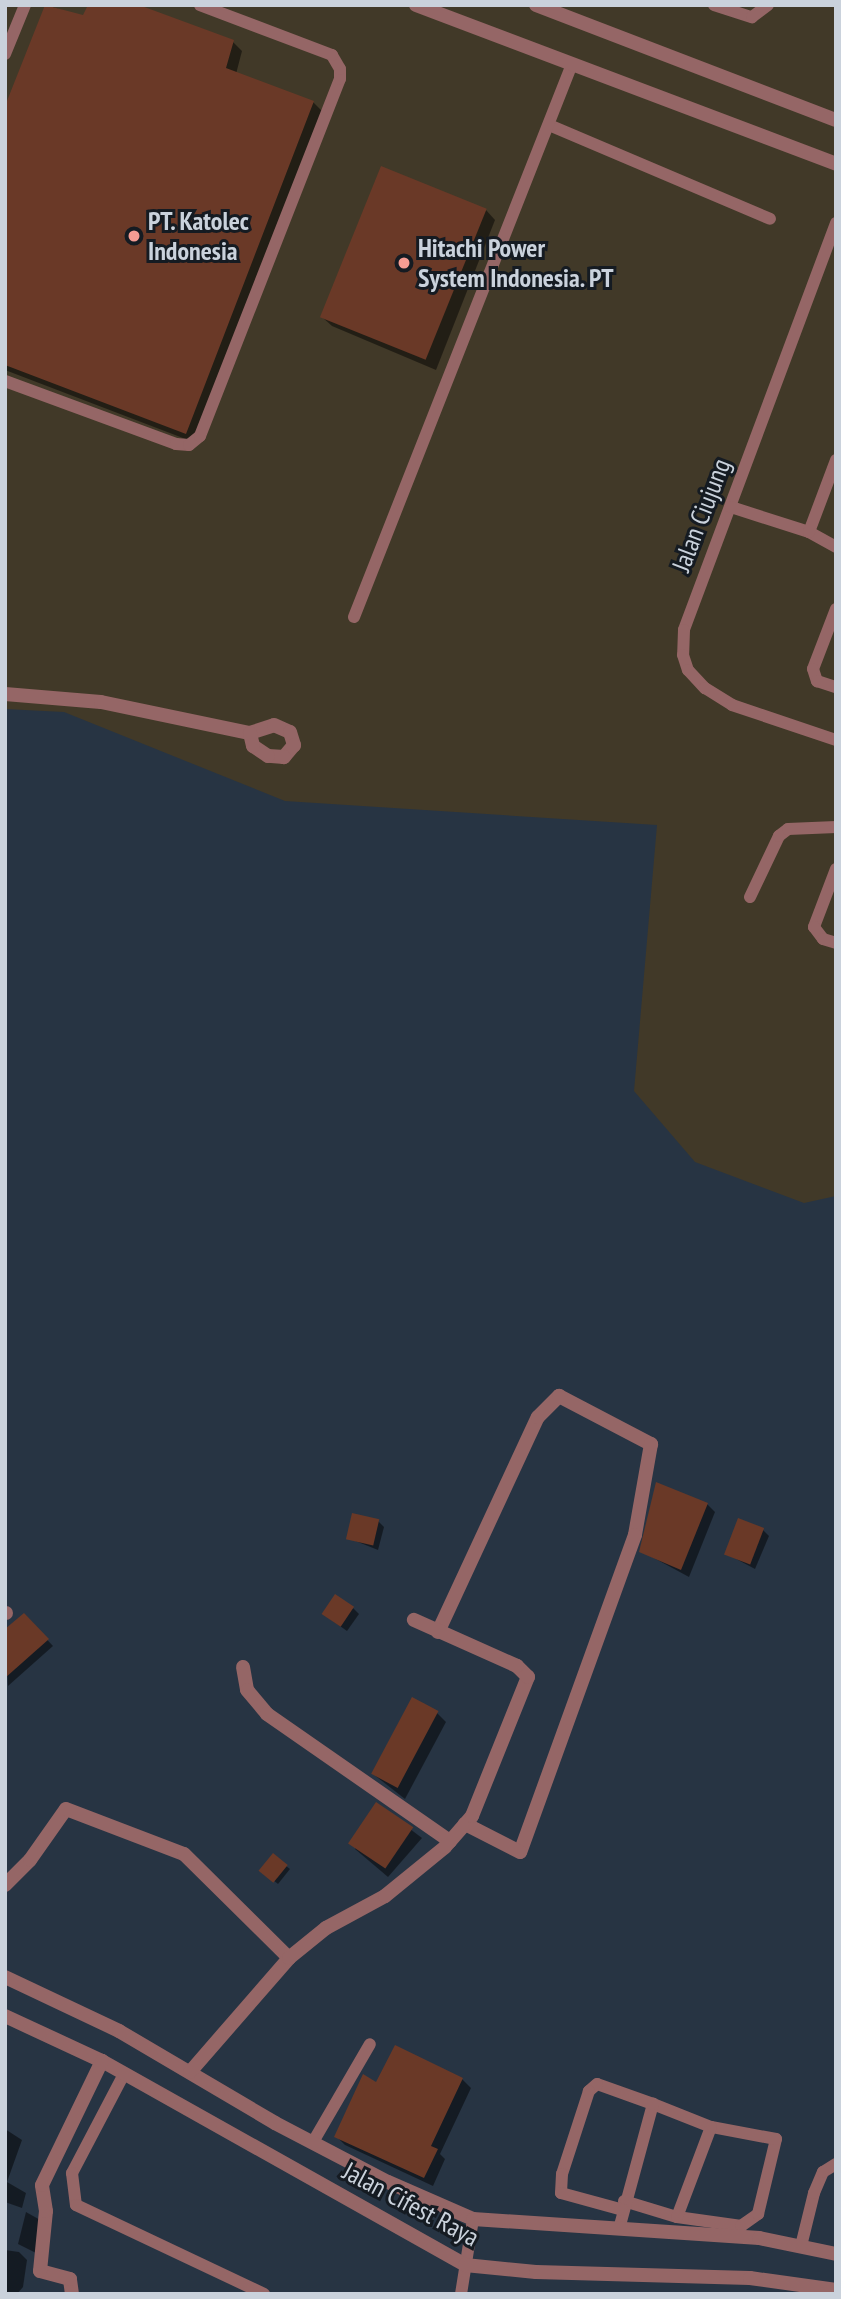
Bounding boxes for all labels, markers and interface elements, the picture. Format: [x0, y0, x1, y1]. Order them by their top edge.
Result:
place label: PT. Katolec Indonesia [148, 205, 251, 266]
marker: PT. Katolec Indonesia [126, 228, 142, 244]
place label: Hitachi Power System Indonesia. PT [418, 232, 615, 294]
marker: Hitachi Power System Indonesia. PT [396, 255, 412, 271]
street label: Jalan Ciujung [665, 454, 737, 576]
street label: Jalan Cifest Raya [338, 2155, 484, 2253]

